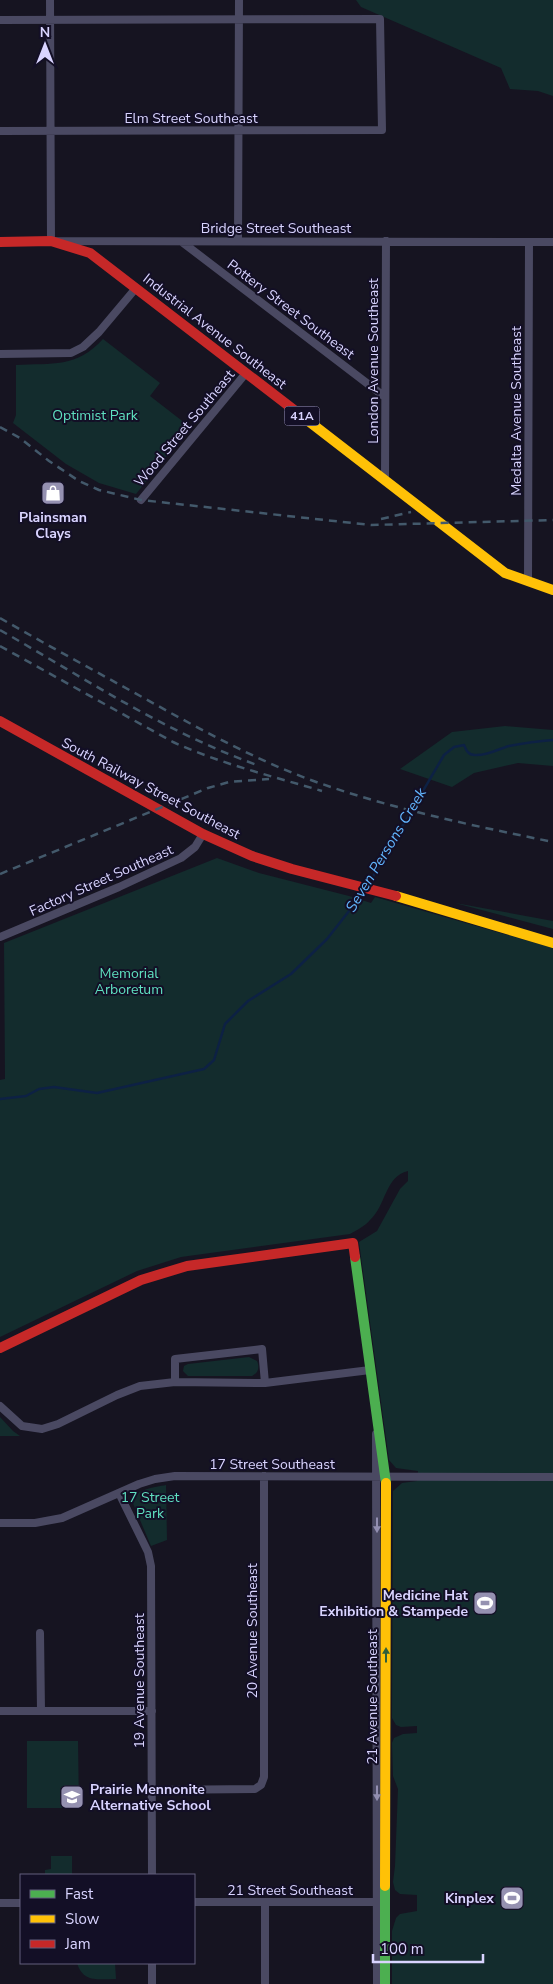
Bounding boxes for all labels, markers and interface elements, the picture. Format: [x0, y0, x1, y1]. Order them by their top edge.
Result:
north arrow [20, 20, 70, 70]
text: N [40, 23, 50, 42]
street label: Elm Street Southeast [124, 109, 258, 128]
street label: Bridge Street Southeast [201, 219, 351, 238]
street label: Pottery Street Southeast [223, 255, 358, 364]
street label: Industrial Avenue Southeast [139, 269, 290, 394]
street label: London Avenue Southeast [364, 278, 383, 444]
street label: Medalta Avenue Southeast [507, 326, 526, 496]
street label: Wood Street Southeast [130, 366, 239, 491]
park label: Optimist Park [52, 406, 139, 425]
road number: 41A [284, 406, 320, 426]
shop icon: Plainsman Clays [40, 480, 66, 506]
place label: Plainsman Clays [19, 508, 87, 543]
street label: South Railway Street Southeast [58, 733, 244, 844]
water label: Seven Persons Creek [341, 784, 431, 916]
street label: Factory Street Southeast [26, 840, 176, 921]
park label: Memorial Arboretum [95, 964, 163, 999]
street label: 17 Street Southeast [209, 1455, 335, 1474]
park label: 17 Street Park [121, 1488, 179, 1523]
one-way arrow [373, 1518, 381, 1534]
street label: 20 Avenue Southeast [243, 1563, 262, 1699]
place label: Medicine Hat Exhibition & Stampede [319, 1586, 469, 1621]
sports icon: Medicine Hat Exhibition & Stampede [472, 1590, 498, 1616]
street label: 19 Avenue Southeast [130, 1613, 149, 1749]
street label: 21 Avenue Southeast [363, 1629, 382, 1765]
one-way arrow [382, 1647, 390, 1663]
place label: Prairie Mennonite Alternative School [90, 1780, 211, 1815]
school or university icon: Prairie Mennonite Alternative School [59, 1784, 85, 1810]
one-way arrow [373, 1785, 381, 1801]
legend [20, 1874, 195, 1964]
street label: 21 Street Southeast [227, 1881, 353, 1900]
text: Fast [65, 1884, 94, 1904]
sports icon: Kinplex [499, 1885, 525, 1911]
place label: Kinplex [445, 1889, 494, 1908]
text: Slow [65, 1909, 100, 1929]
scale bar [373, 1932, 483, 1964]
text: Jam [64, 1934, 91, 1954]
text: 100 m [380, 1939, 424, 1959]

